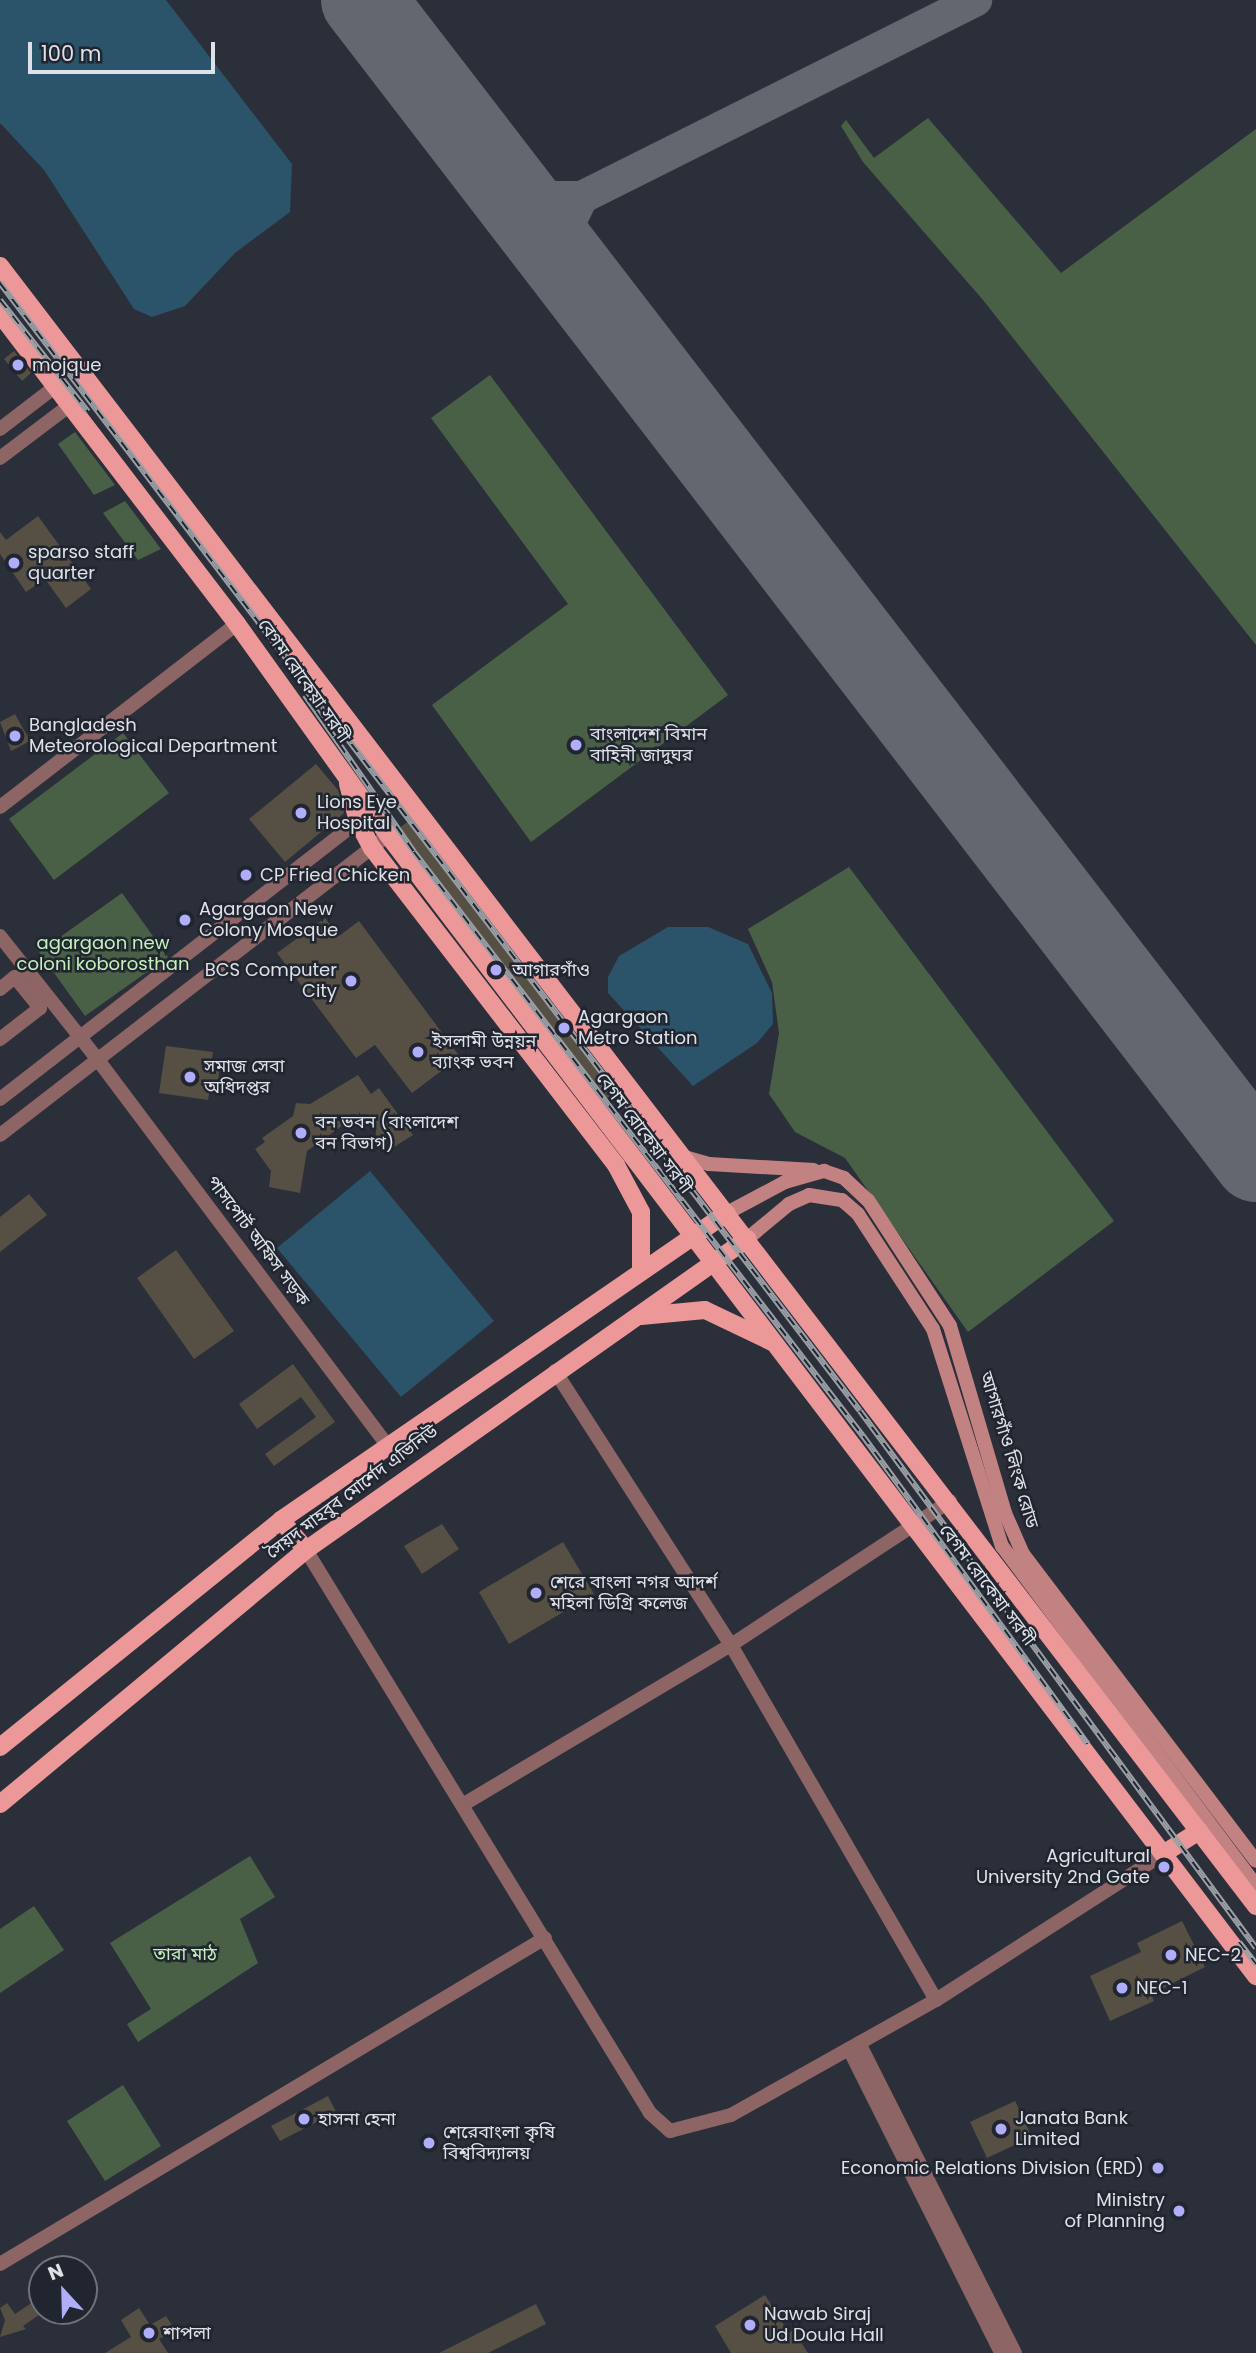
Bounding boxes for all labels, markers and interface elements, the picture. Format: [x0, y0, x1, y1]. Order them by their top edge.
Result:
scale bar [32, 28, 219, 72]
text: 100 m [41, 39, 101, 68]
place label: mojque [32, 354, 101, 376]
marker: mojque [10, 357, 26, 373]
place label: sparso staff quarter [28, 542, 134, 584]
marker: sparso staff quarter [6, 555, 22, 571]
street label: বেগম রোকেয়া সরণী [253, 615, 355, 747]
place label: Bangladesh Meteorological Department [29, 715, 277, 758]
place label: বাংলাদেশ বিমান বাহিনী জাদুঘর [590, 724, 707, 766]
marker: Bangladesh Meteorological Department [7, 728, 23, 744]
marker: বাংলাদেশ বিমান বাহিনী জাদুঘর [568, 737, 584, 753]
place label: Lions Eye Hospital [317, 792, 397, 834]
marker: Lions Eye Hospital [291, 803, 311, 823]
place label: CP Fried Chicken [260, 864, 410, 886]
marker: CP Fried Chicken [238, 867, 254, 883]
place label: Agargaon New Colony Mosque [199, 899, 338, 942]
marker: Agargaon New Colony Mosque [177, 912, 193, 928]
park label: agargaon new coloni koborosthan [16, 933, 190, 976]
place label: আগারগাঁও [512, 959, 590, 981]
place label: BCS Computer City [205, 960, 337, 1002]
marker: আগারগাঁও [486, 960, 506, 980]
marker: BCS Computer City [343, 973, 359, 989]
place label: Agargaon Metro Station [578, 1007, 698, 1050]
marker: Agargaon Metro Station [556, 1020, 572, 1036]
place label: ইসলামী উন্নয়ন ব্যাংক ভবন [432, 1031, 536, 1074]
marker: ইসলামী উন্নয়ন ব্যাংক ভবন [410, 1044, 426, 1060]
place label: সমাজ সেবা অধিদপ্তর [204, 1056, 285, 1098]
street label: বেগম রোকেয়া সরণী [591, 1068, 697, 1198]
marker: সমাজ সেবা অধিদপ্তর [182, 1069, 198, 1085]
place label: বন ভবন (বাংলাদেশ বন বিভাগ) [315, 1112, 459, 1154]
marker: বন ভবন (বাংলাদেশ বন বিভাগ) [293, 1125, 309, 1141]
street label: পাসপোর্ট অফিস সড়ক [202, 1172, 314, 1310]
street label: আগারগাঁও লিংক রোড [975, 1369, 1043, 1531]
street label: সৈয়দ মাহবুব মোর্শেদ এভিনিউ [262, 1420, 442, 1564]
street label: বেগম রোকেয়া সরণী [934, 1520, 1040, 1650]
place label: শেরে বাংলা নগর আদর্শ মহিলা ডিগ্রি কলেজ [550, 1572, 717, 1614]
marker: শেরে বাংলা নগর আদর্শ মহিলা ডিগ্রি কলেজ [528, 1585, 544, 1601]
place label: Agricultural University 2nd Gate [976, 1846, 1150, 1888]
marker: Agricultural University 2nd Gate [1156, 1859, 1172, 1875]
park label: তারা মাঠ [153, 1943, 217, 1965]
place label: NEC-2 [1185, 1944, 1241, 1966]
marker: NEC-2 [1163, 1947, 1179, 1963]
place label: NEC-1 [1136, 1977, 1187, 1999]
marker: NEC-1 [1114, 1980, 1130, 1996]
place label: হাসনা হেনা [318, 2108, 396, 2130]
place label: Janata Bank Limited [1015, 2108, 1128, 2150]
marker: হাসনা হেনা [296, 2111, 312, 2127]
marker: Janata Bank Limited [993, 2121, 1009, 2137]
place label: শেরেবাংলা কৃষি বিশ্ববিদ্যালয় [443, 2122, 555, 2164]
marker: শেরেবাংলা কৃষি বিশ্ববিদ্যালয় [421, 2135, 437, 2151]
place label: Economic Relations Division (ERD) [841, 2157, 1144, 2179]
marker: Economic Relations Division (ERD) [1150, 2160, 1166, 2176]
place label: Ministry of Planning [1065, 2190, 1165, 2232]
marker: Ministry of Planning [1171, 2203, 1187, 2219]
north arrow [28, 2255, 98, 2325]
text: N [44, 2257, 67, 2287]
place label: Nawab Siraj Ud Doula Hall [764, 2304, 884, 2346]
marker: Nawab Siraj Ud Doula Hall [742, 2317, 758, 2333]
place label: শাপলা [163, 2322, 211, 2344]
marker: শাপলা [141, 2325, 157, 2341]

